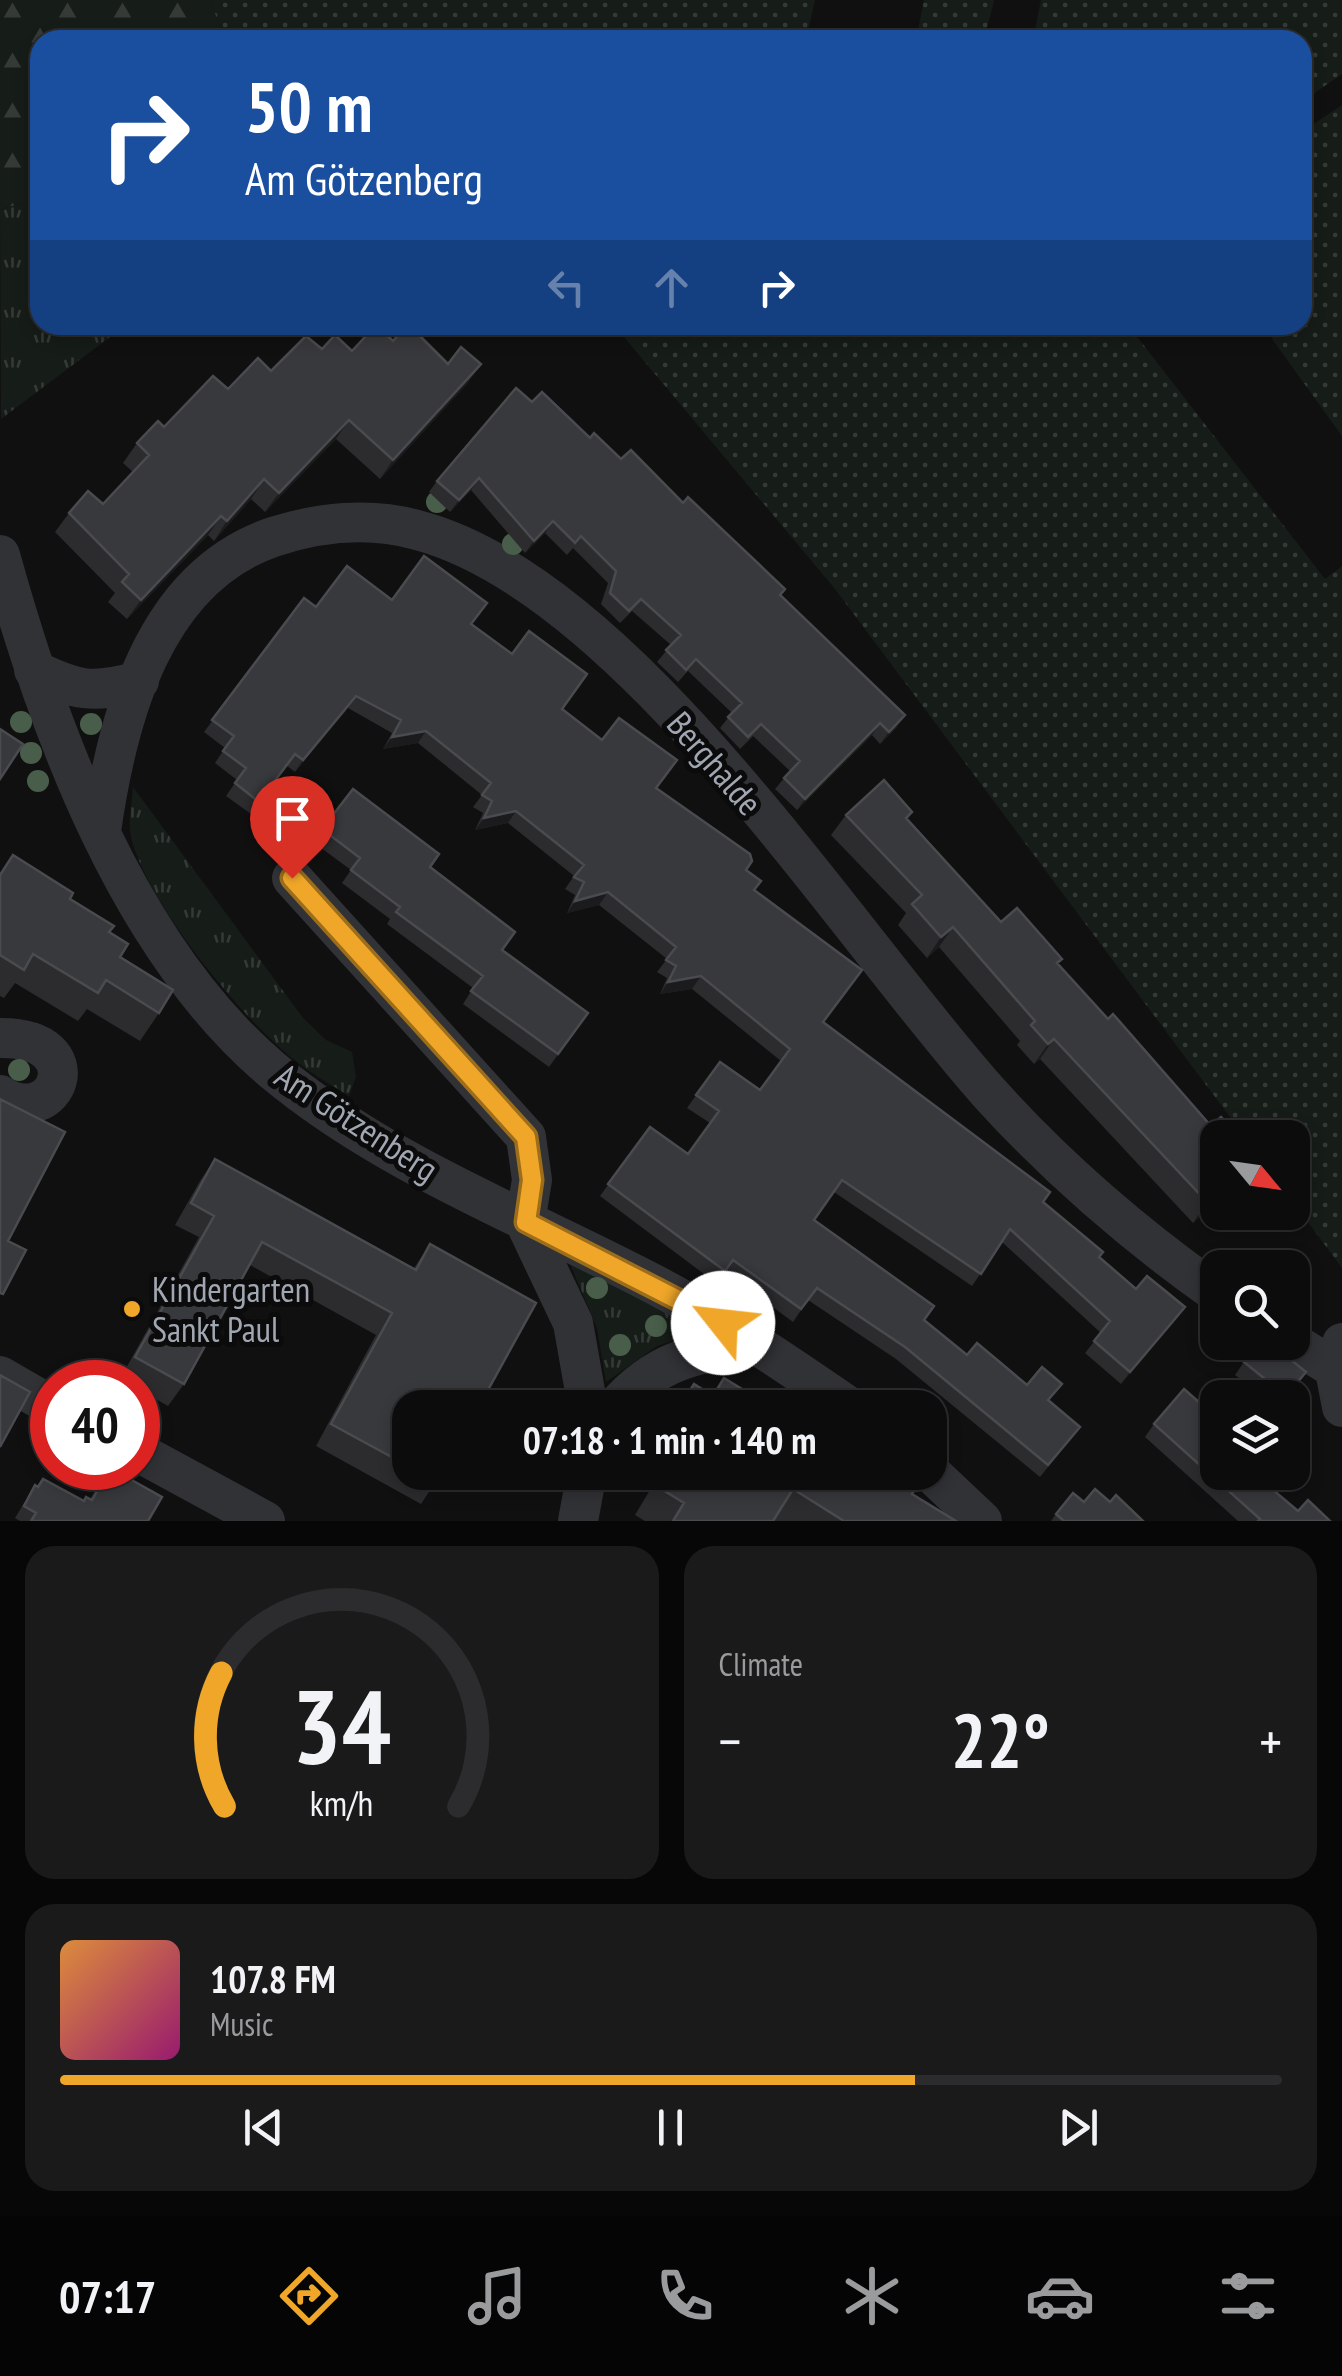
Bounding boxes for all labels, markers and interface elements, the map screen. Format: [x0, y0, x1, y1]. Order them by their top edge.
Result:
text: 50 m [245, 61, 373, 151]
icon: right [80, 70, 210, 200]
text: Am Götzenberg [245, 149, 483, 207]
icon: left [539, 260, 594, 315]
icon: ahead [644, 260, 699, 315]
icon: right [749, 260, 804, 315]
street label: Berghalde [657, 702, 773, 824]
pin [250, 776, 335, 879]
icon: arrive [265, 791, 320, 846]
street label: Am Götzenberg [267, 1052, 447, 1192]
north arrow [1200, 1120, 1310, 1230]
map controls [1200, 1120, 1310, 1490]
button: search [1200, 1250, 1310, 1360]
place label: Kindergarten Sankt Paul [152, 1266, 310, 1352]
position arrow [671, 1271, 775, 1375]
marker: Kindergarten Sankt Paul [121, 1298, 143, 1320]
speed limit sign: 40 [30, 1360, 160, 1490]
button: layers [1200, 1380, 1310, 1490]
text: 07:18 · 1 min · 140 m [523, 1415, 816, 1464]
text: Climate [719, 1643, 803, 1685]
text: 34 [292, 1658, 391, 1793]
text: 22° [951, 1692, 1050, 1789]
text: − [719, 1705, 741, 1776]
text: + [1259, 1705, 1282, 1776]
text: km/h [310, 1780, 373, 1826]
text: 107.8 FM [210, 1954, 336, 2003]
text: Music [210, 2003, 273, 2045]
icon: previous [236, 2100, 291, 2155]
icon: pause [643, 2100, 698, 2155]
icon: next [1051, 2100, 1106, 2155]
icon: directions [274, 2261, 344, 2331]
icon: music [462, 2261, 532, 2331]
icon: phone [650, 2261, 720, 2331]
icon: climate [837, 2261, 907, 2331]
icon: car [1025, 2261, 1095, 2331]
icon: filters [1213, 2261, 1283, 2331]
text: 07:17 [59, 2267, 156, 2325]

